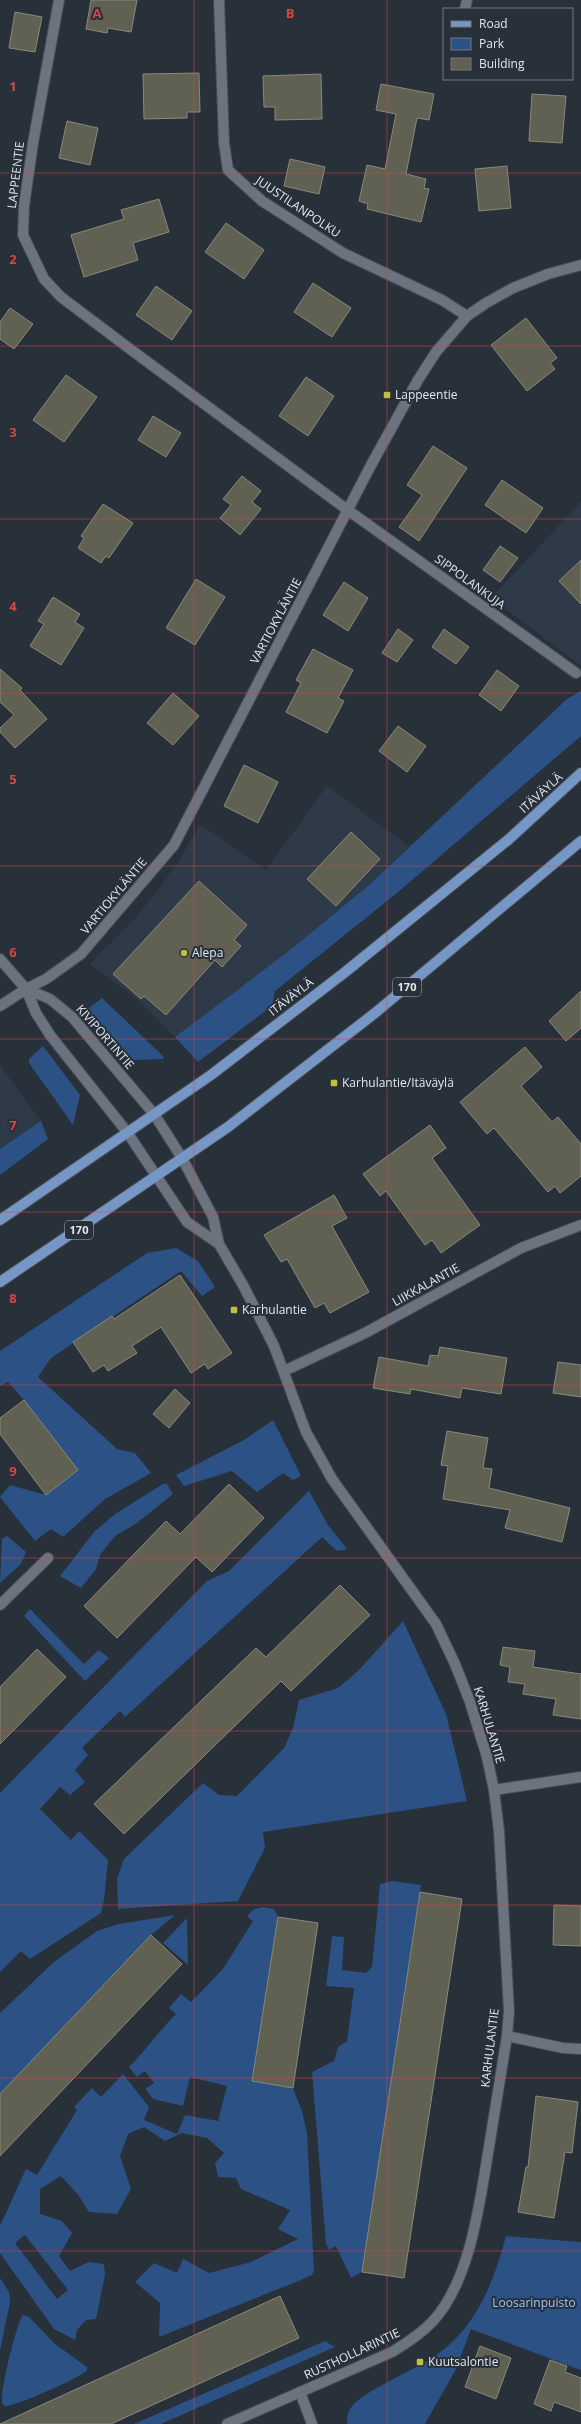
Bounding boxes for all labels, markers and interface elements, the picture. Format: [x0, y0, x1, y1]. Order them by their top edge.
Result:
text: A [93, 4, 102, 22]
text: B [286, 4, 295, 22]
legend [443, 8, 573, 80]
text: Road [479, 15, 508, 32]
text: Park [479, 35, 505, 52]
text: Building [479, 55, 525, 72]
text: 1 [9, 77, 17, 95]
street label: LAPPEENTIE [3, 141, 28, 209]
street label: JUUSTILANPOLKU [252, 171, 344, 241]
text: 2 [9, 250, 17, 268]
place label: Lappeentie [395, 386, 458, 403]
marker: Lappeentie [382, 390, 392, 400]
text: 3 [9, 423, 17, 441]
street label: SIPPOLANKUJA [432, 550, 509, 613]
street label: VARTIOKYLÄNTIE [246, 575, 305, 667]
text: 4 [9, 597, 17, 615]
street label: ITÄVÄYLÄ [515, 768, 566, 817]
text: 5 [9, 770, 17, 788]
street label: VARTIOKYLÄNTIE [77, 854, 151, 938]
text: 6 [9, 943, 17, 961]
place label: Alepa [192, 944, 223, 961]
marker: Alepa [179, 948, 189, 958]
street label: ITÄVÄYLÄ [265, 973, 317, 1020]
road number: 170 [393, 978, 421, 996]
street label: KIVIPORTINTIE [72, 1001, 138, 1073]
place label: Karhulantie/Itäväylä [342, 1074, 454, 1091]
marker: Karhulantie/Itäväylä [329, 1078, 339, 1088]
text: 7 [9, 1116, 17, 1134]
road number: 170 [65, 1221, 93, 1239]
street label: LIIKKALANTIE [389, 1259, 463, 1310]
text: 8 [9, 1289, 17, 1307]
place label: Karhulantie [242, 1301, 307, 1318]
marker: Karhulantie [229, 1305, 239, 1315]
text: 9 [9, 1462, 17, 1480]
street label: KARHULANTIE [470, 1684, 509, 1765]
street label: KARHULANTIE [476, 2007, 503, 2088]
park label: Loosarinpuisto [492, 2294, 576, 2311]
street label: RUSTHOLLARINTIE [301, 2324, 403, 2383]
place label: Kuutsalontie [428, 2353, 499, 2370]
marker: Kuutsalontie [415, 2357, 425, 2367]

